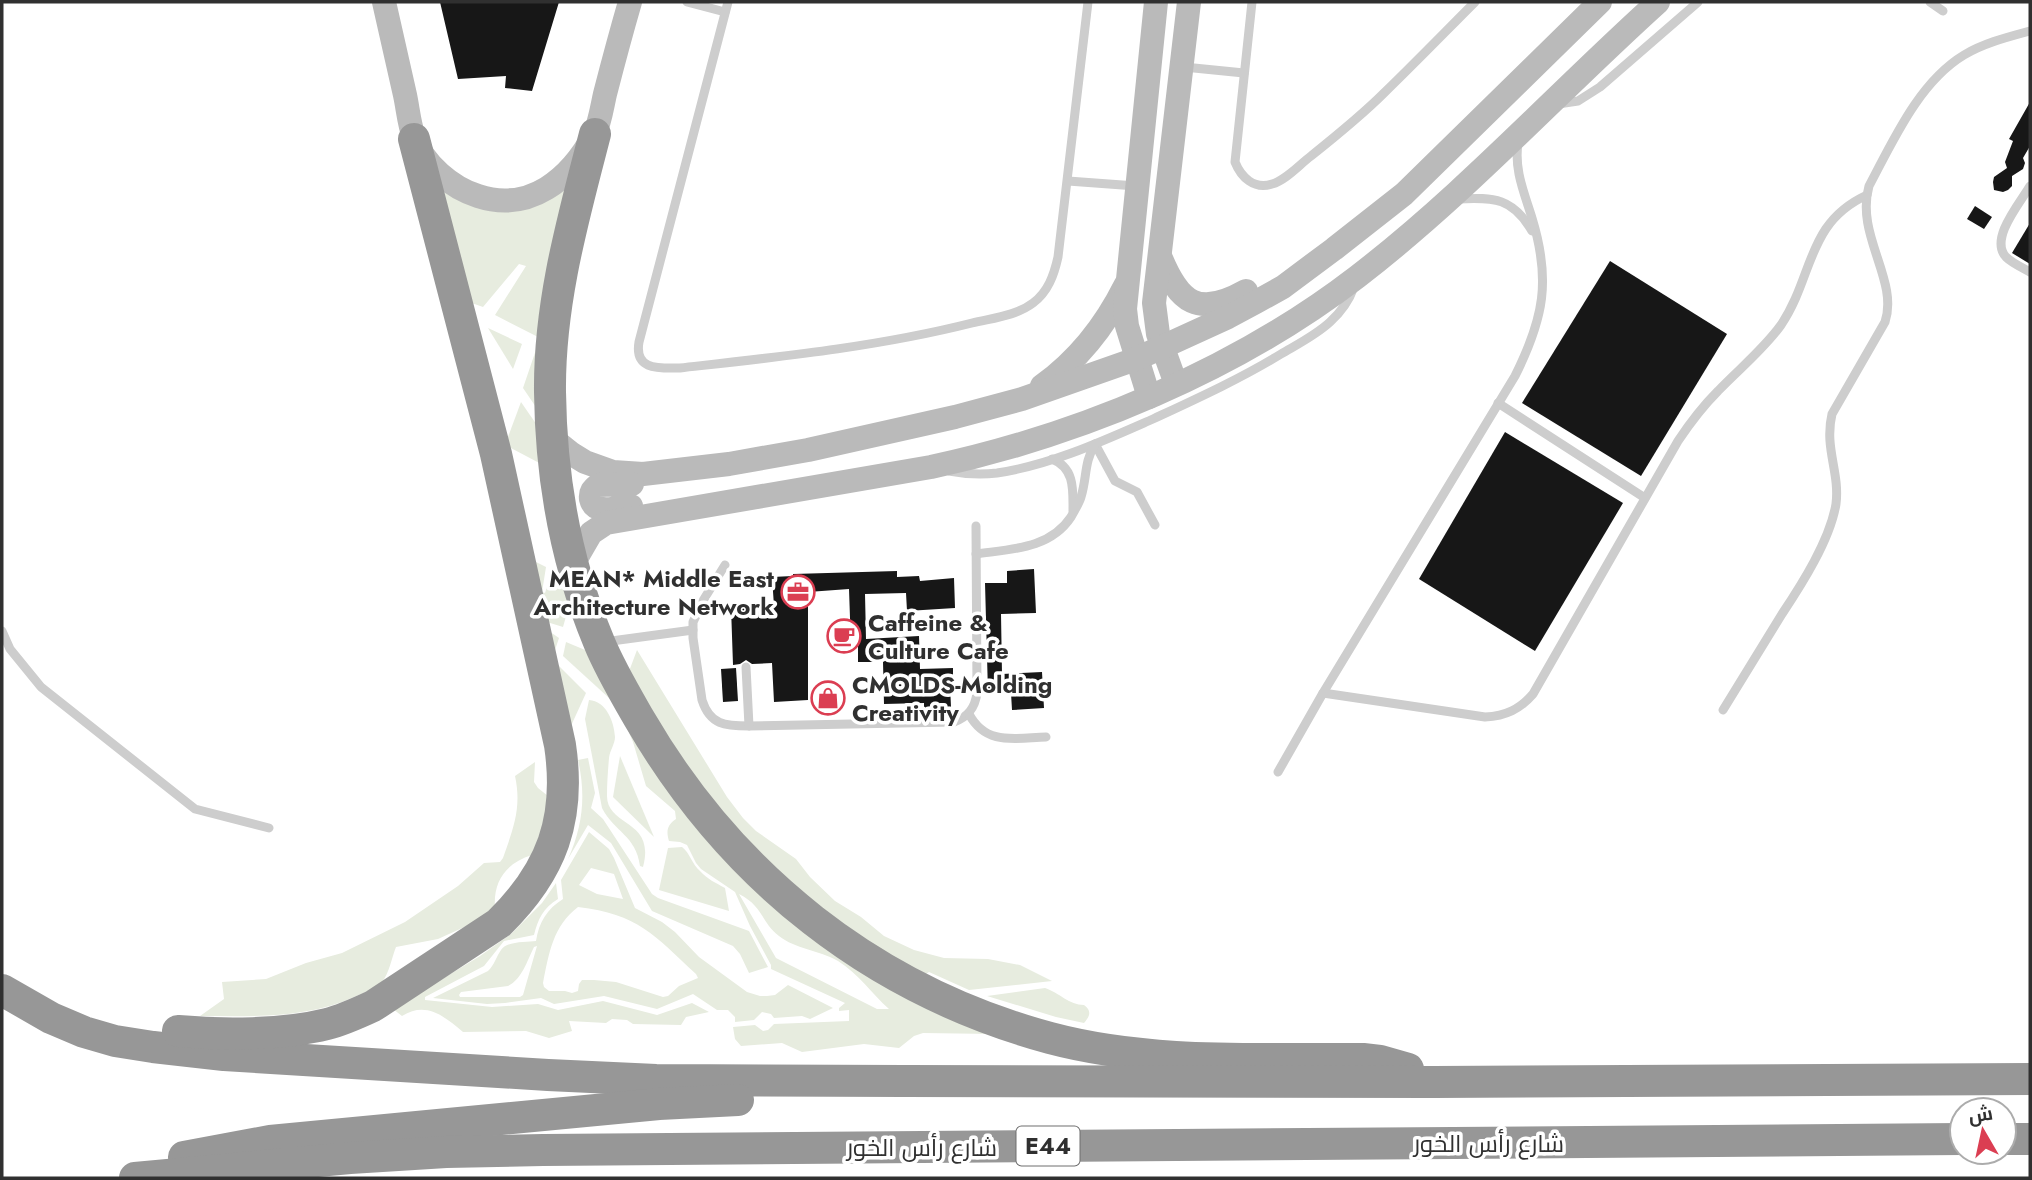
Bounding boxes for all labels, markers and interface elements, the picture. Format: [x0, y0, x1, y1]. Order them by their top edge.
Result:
place label: MEAN* Middle East Architecture Network [532, 561, 774, 624]
office icon: MEAN* Middle East Architecture Network [779, 573, 817, 611]
place label: Caffeine & Culture Cafe [868, 605, 1009, 668]
cafe icon: Caffeine & Culture Cafe [825, 617, 863, 655]
place label: CMOLDS-Molding Creativity [852, 667, 1052, 730]
shop icon: CMOLDS-Molding Creativity [809, 679, 847, 717]
north arrow [1948, 1096, 2018, 1166]
text: ش [1966, 1099, 1995, 1130]
road number: E44 [1016, 1126, 1080, 1166]
street label: شارع رأس الخور [1412, 1126, 1564, 1161]
street label: شارع رأس الخور [845, 1130, 997, 1165]

